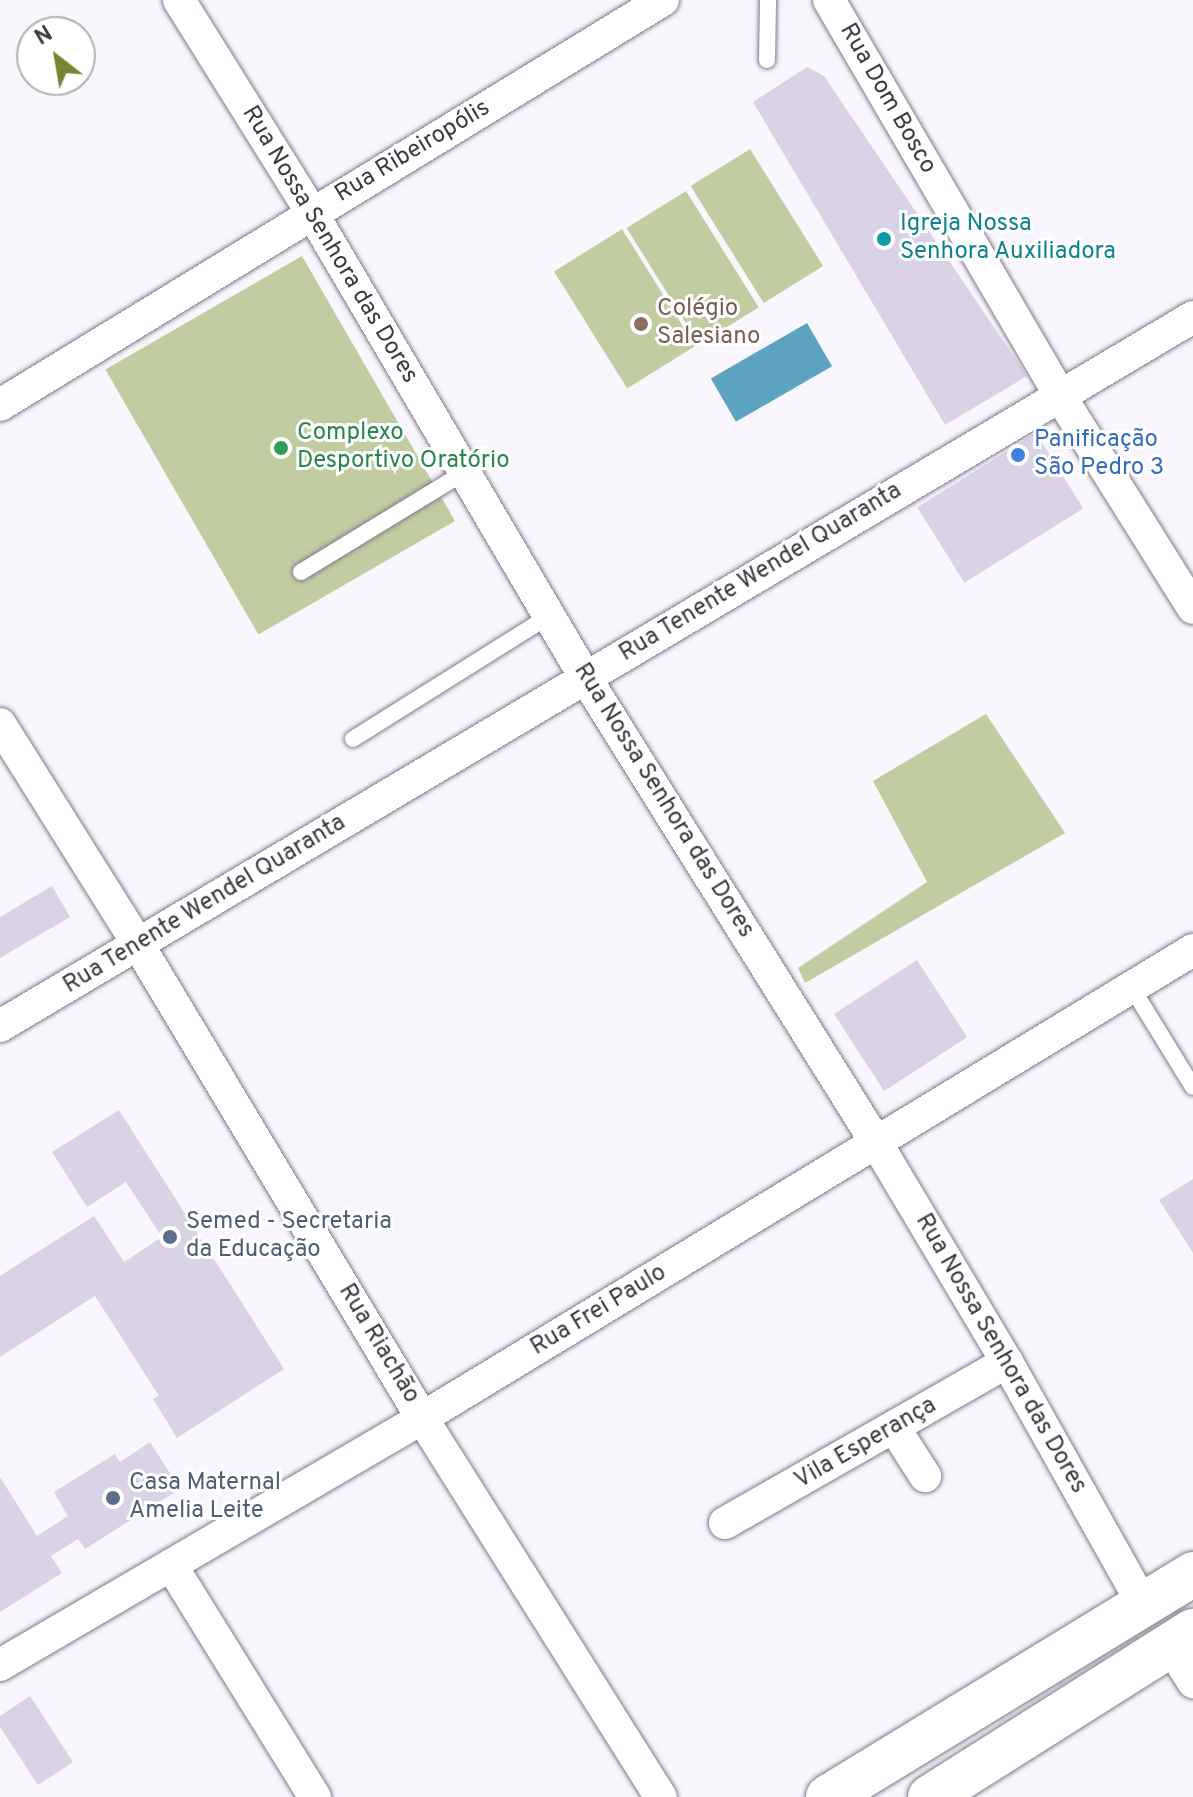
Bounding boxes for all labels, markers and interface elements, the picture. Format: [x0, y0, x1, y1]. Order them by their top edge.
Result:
north arrow [16, 16, 96, 96]
street label: Rua Dom Bosco [832, 19, 942, 179]
text: N [31, 21, 58, 52]
street label: Rua Ribeiropólis [330, 94, 496, 210]
street label: Rua Nossa Senhora das Dores [235, 101, 423, 389]
place label: Igreja Nossa Senhora Auxiliadora [900, 211, 1117, 267]
marker: Igreja Nossa Senhora Auxiliadora [875, 230, 893, 248]
place label: Colégio Salesiano [657, 296, 761, 352]
marker: Colégio Salesiano [632, 315, 650, 333]
place label: Complexo Desportivo Oratório [297, 420, 510, 476]
place label: Panificação São Pedro 3 [1034, 427, 1164, 483]
marker: Complexo Desportivo Oratório [272, 439, 290, 457]
marker: Panificação São Pedro 3 [1009, 446, 1027, 464]
street label: Rua Tenente Wendel Quaranta [614, 477, 908, 669]
street label: Rua Nossa Senhora das Dores [566, 658, 760, 944]
street label: Rua Tenente Wendel Quaranta [58, 809, 352, 1001]
place label: Semed - Secretaria da Educação [186, 1209, 392, 1265]
street label: Rua Nossa Senhora das Dores [908, 1209, 1092, 1499]
marker: Semed - Secretaria da Educação [161, 1228, 179, 1246]
street label: Rua Frei Paulo [526, 1259, 672, 1363]
street label: Rua Riachão [331, 1279, 425, 1409]
street label: Vila Esperança [790, 1392, 942, 1496]
place label: Casa Maternal Amelia Leite [129, 1470, 281, 1526]
marker: Casa Maternal Amelia Leite [104, 1489, 122, 1507]

